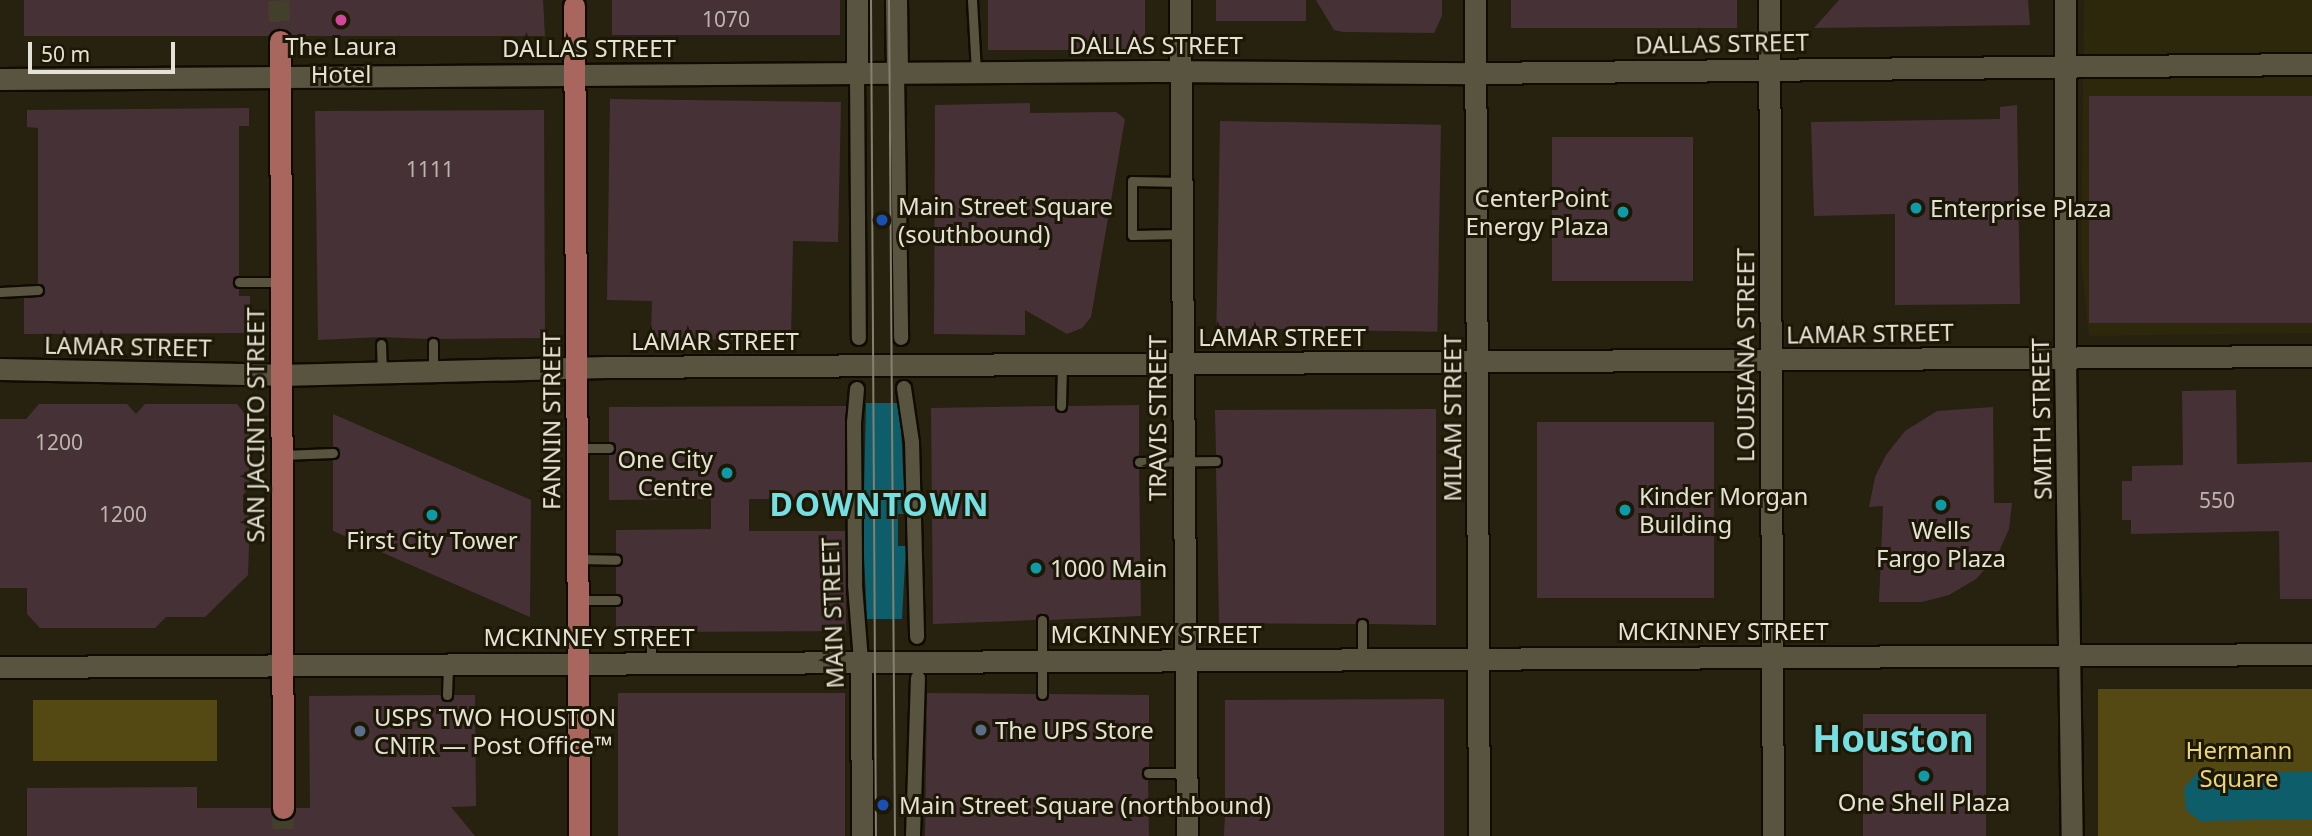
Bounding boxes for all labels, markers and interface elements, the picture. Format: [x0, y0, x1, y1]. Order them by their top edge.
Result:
house number: 1070 [702, 6, 750, 32]
marker: The Laura Hotel [333, 12, 349, 28]
street label: DALLAS STREET [1635, 27, 1809, 59]
scale bar [32, 28, 178, 72]
street label: DALLAS STREET [1069, 31, 1243, 59]
place label: The Laura Hotel [285, 32, 397, 88]
street label: DALLAS STREET [502, 34, 676, 62]
text: 50 m [41, 40, 90, 68]
house number: 1111 [406, 156, 454, 182]
place label: CenterPoint Energy Plaza [1465, 184, 1609, 240]
place label: Main Street Square (southbound) [898, 192, 1113, 248]
place label: Enterprise Plaza [1930, 194, 2111, 222]
marker: Enterprise Plaza [1908, 200, 1924, 216]
marker: CenterPoint Energy Plaza [1615, 204, 1631, 220]
marker: Main Street Square (southbound) [872, 210, 892, 230]
street label: LOUISIANA STREET [1731, 248, 1759, 462]
street label: SAN JACINTO STREET [241, 307, 269, 543]
street label: LAMAR STREET [1786, 317, 1954, 349]
street label: LAMAR STREET [1198, 323, 1366, 351]
street label: LAMAR STREET [631, 327, 799, 355]
street label: LAMAR STREET [44, 330, 212, 362]
street label: FANNIN STREET [537, 332, 565, 510]
street label: MILAM STREET [1438, 334, 1466, 502]
street label: TRAVIS STREET [1143, 335, 1171, 501]
street label: SMITH STREET [2025, 338, 2057, 500]
house number: 1200 [35, 429, 83, 455]
place label: One City Centre [617, 445, 713, 501]
marker: One City Centre [719, 465, 735, 481]
place label: Kinder Morgan Building [1639, 482, 1808, 538]
district label: DOWNTOWN [770, 485, 990, 523]
house number: 550 [2199, 487, 2235, 513]
marker: Wells Fargo Plaza [1933, 497, 1949, 513]
house number: 1200 [99, 501, 147, 527]
marker: Kinder Morgan Building [1617, 502, 1633, 518]
marker: First City Tower [424, 507, 440, 523]
place label: Wells Fargo Plaza [1876, 516, 2006, 572]
place label: First City Tower [346, 526, 518, 554]
street label: MAIN STREET [815, 537, 849, 689]
place label: 1000 Main [1050, 554, 1167, 582]
marker: 1000 Main [1028, 560, 1044, 576]
street label: MCKINNEY STREET [1617, 617, 1829, 645]
street label: MCKINNEY STREET [1050, 620, 1262, 648]
street label: MCKINNEY STREET [483, 623, 695, 651]
place label: USPS TWO HOUSTON CNTR — Post Office™ [374, 703, 616, 759]
district label: Houston [1812, 715, 1974, 761]
place label: The UPS Store [995, 716, 1154, 744]
marker: The UPS Store [973, 722, 989, 738]
marker: USPS TWO HOUSTON CNTR — Post Office™ [352, 723, 368, 739]
park label: Hermann Square [2186, 736, 2292, 792]
marker: One Shell Plaza [1916, 768, 1932, 784]
place label: One Shell Plaza [1838, 788, 2010, 816]
place label: Main Street Square (northbound) [899, 791, 1271, 819]
marker: Main Street Square (northbound) [873, 795, 893, 815]

